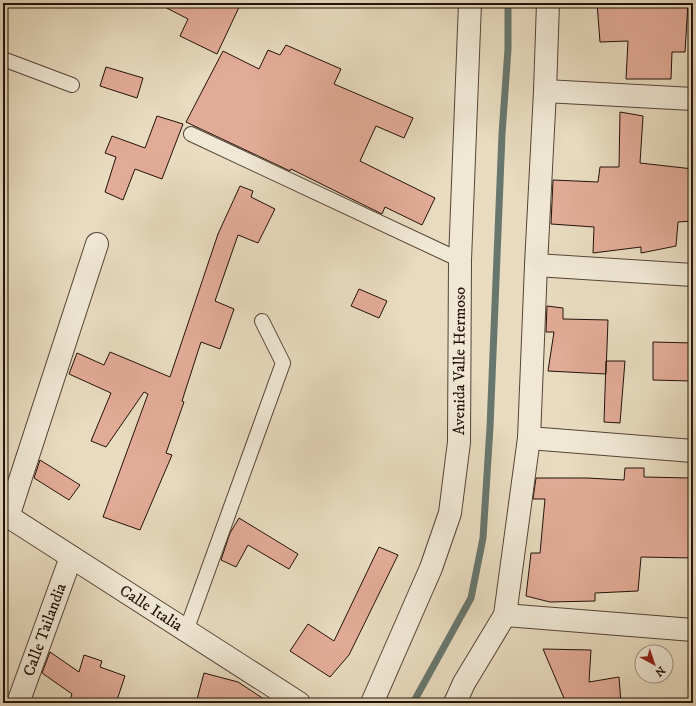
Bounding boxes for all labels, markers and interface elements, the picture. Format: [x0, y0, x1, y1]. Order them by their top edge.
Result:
street label: Avenida Valle Hermoso [449, 287, 470, 435]
street label: Calle Tailandia [19, 580, 71, 679]
street label: Calle Italia [116, 580, 187, 636]
north arrow [634, 644, 674, 684]
text: N [652, 663, 668, 679]

